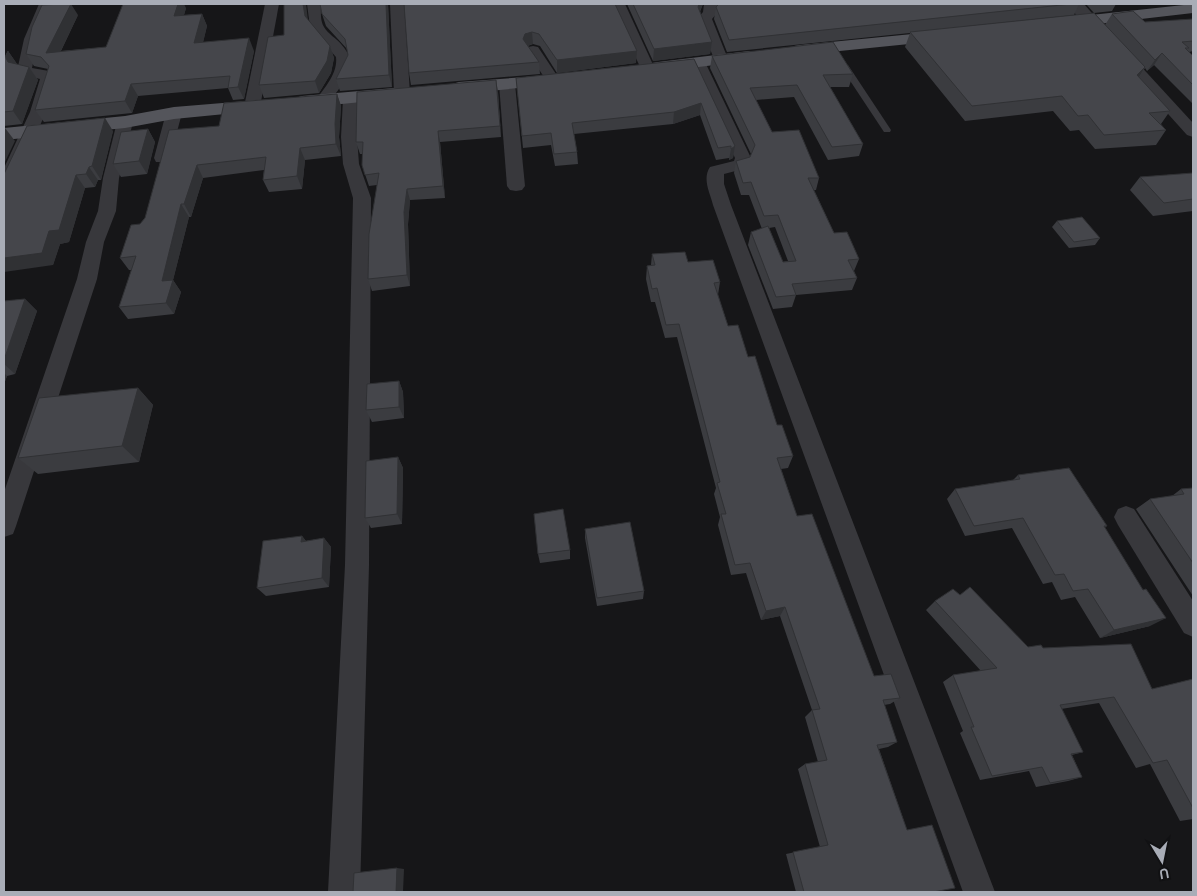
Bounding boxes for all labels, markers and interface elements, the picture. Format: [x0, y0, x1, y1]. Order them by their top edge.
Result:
north arrow [1137, 836, 1187, 886]
text: U [1158, 863, 1170, 882]

